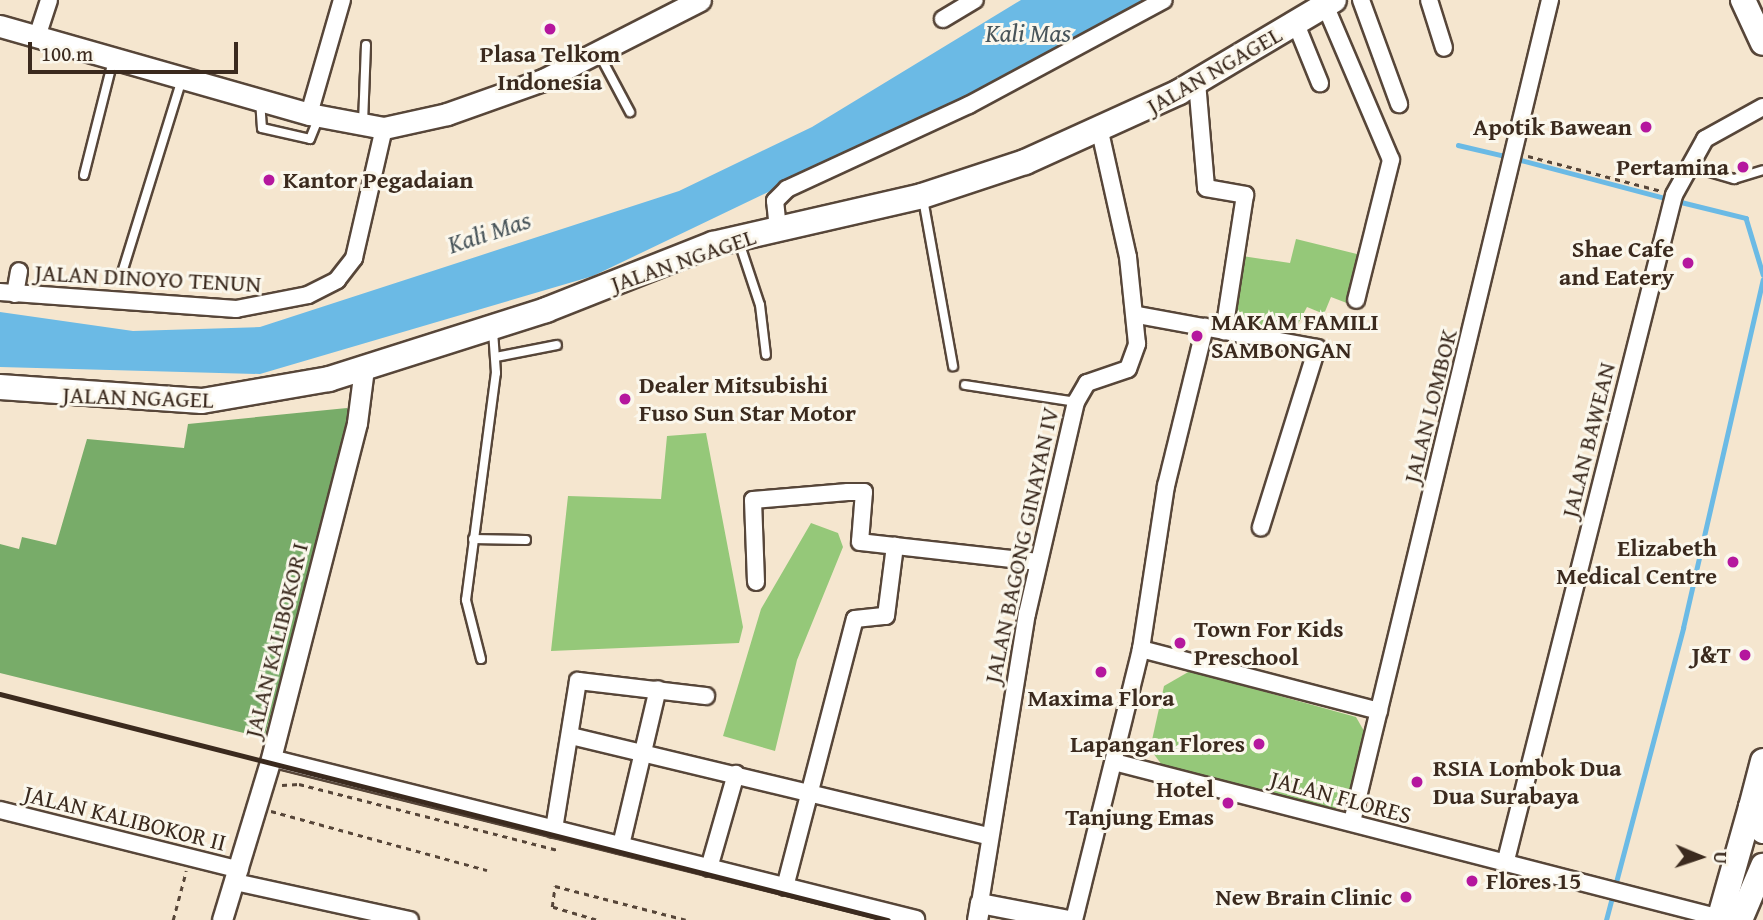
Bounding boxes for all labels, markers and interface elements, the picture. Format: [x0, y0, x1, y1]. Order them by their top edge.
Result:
water label: Kali Mas [985, 17, 1071, 49]
street label: JALAN NGAGEL [1141, 20, 1287, 120]
marker: Plasa Telkom Indonesia [542, 21, 558, 37]
scale bar [32, 28, 242, 72]
text: 100 m [41, 38, 93, 69]
place label: Plasa Telkom Indonesia [480, 40, 620, 96]
place label: Apotik Bawean [1473, 113, 1632, 141]
marker: Apotik Bawean [1638, 119, 1654, 135]
place label: Pertamina [1616, 153, 1729, 181]
marker: Pertamina [1735, 159, 1751, 175]
place label: Kantor Pegadaian [283, 166, 474, 194]
marker: Kantor Pegadaian [261, 172, 277, 188]
water label: Kali Mas [443, 204, 535, 260]
street label: JALAN NGAGEL [607, 222, 759, 298]
place label: Shae Cafe and Eatery [1559, 235, 1674, 291]
marker: Shae Cafe and Eatery [1680, 255, 1696, 271]
street label: JALAN DINOYO TENUN [34, 258, 262, 298]
place label: MAKAM FAMILI SAMBONGAN [1211, 308, 1379, 364]
street label: JALAN LOMBOK [1397, 326, 1463, 486]
marker: MAKAM FAMILI SAMBONGAN [1189, 328, 1205, 344]
street label: JALAN BAWEAN [1555, 359, 1621, 521]
place label: Dealer Mitsubishi Fuso Sun Star Motor [639, 371, 856, 427]
street label: JALAN NGAGEL [62, 380, 214, 414]
marker: Dealer Mitsubishi Fuso Sun Star Motor [617, 391, 633, 407]
street label: JALAN BAGONG GINAYAN IV [978, 404, 1064, 686]
place label: Elizabeth Medical Centre [1556, 534, 1717, 590]
street label: JALAN KALIBOKOR I [238, 540, 314, 740]
marker: Elizabeth Medical Centre [1723, 552, 1743, 572]
place label: Town For Kids Preschool [1194, 615, 1344, 671]
marker: Town For Kids Preschool [1172, 635, 1188, 651]
place label: J&T [1692, 641, 1731, 669]
marker: J&T [1737, 647, 1753, 663]
marker: Maxima Flora [1093, 664, 1109, 680]
place label: Maxima Flora [1028, 684, 1174, 712]
place label: Lapangan Flores [1070, 730, 1245, 758]
marker: Lapangan Flores [1251, 736, 1267, 752]
place label: RSIA Lombok Dua Dua Surabaya [1433, 754, 1622, 810]
street label: JALAN FLORES [1267, 764, 1415, 830]
marker: RSIA Lombok Dua Dua Surabaya [1407, 772, 1427, 792]
place label: Hotel Tanjung Emas [1065, 775, 1214, 831]
street label: JALAN KALIBOKOR II [21, 779, 229, 857]
marker: Hotel Tanjung Emas [1220, 795, 1236, 811]
north arrow [1665, 822, 1735, 892]
text: U [1707, 851, 1735, 865]
place label: Flores 15 [1486, 867, 1582, 895]
marker: Flores 15 [1464, 873, 1480, 889]
place label: New Brain Clinic [1216, 883, 1392, 911]
marker: New Brain Clinic [1398, 889, 1414, 905]

